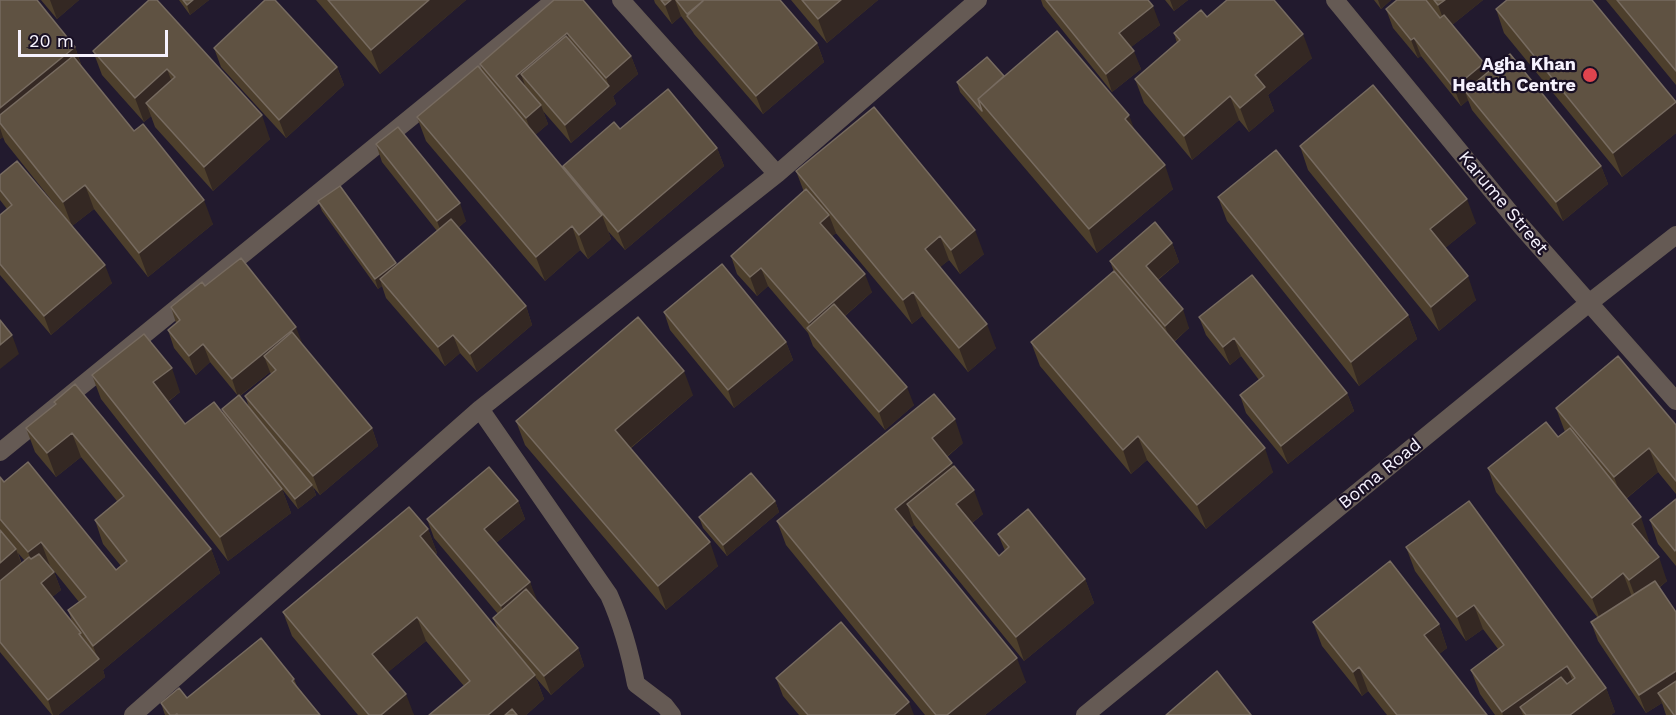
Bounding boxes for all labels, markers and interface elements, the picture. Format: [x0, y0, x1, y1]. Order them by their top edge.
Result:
scale bar [21, 18, 171, 56]
text: 20 m [29, 30, 74, 51]
place label: Agha Khan Health Centre [1452, 54, 1576, 97]
marker: Agha Khan Health Centre [1581, 66, 1599, 84]
street label: Karume Street [1454, 147, 1552, 259]
street label: Boma Road [1334, 434, 1426, 514]

